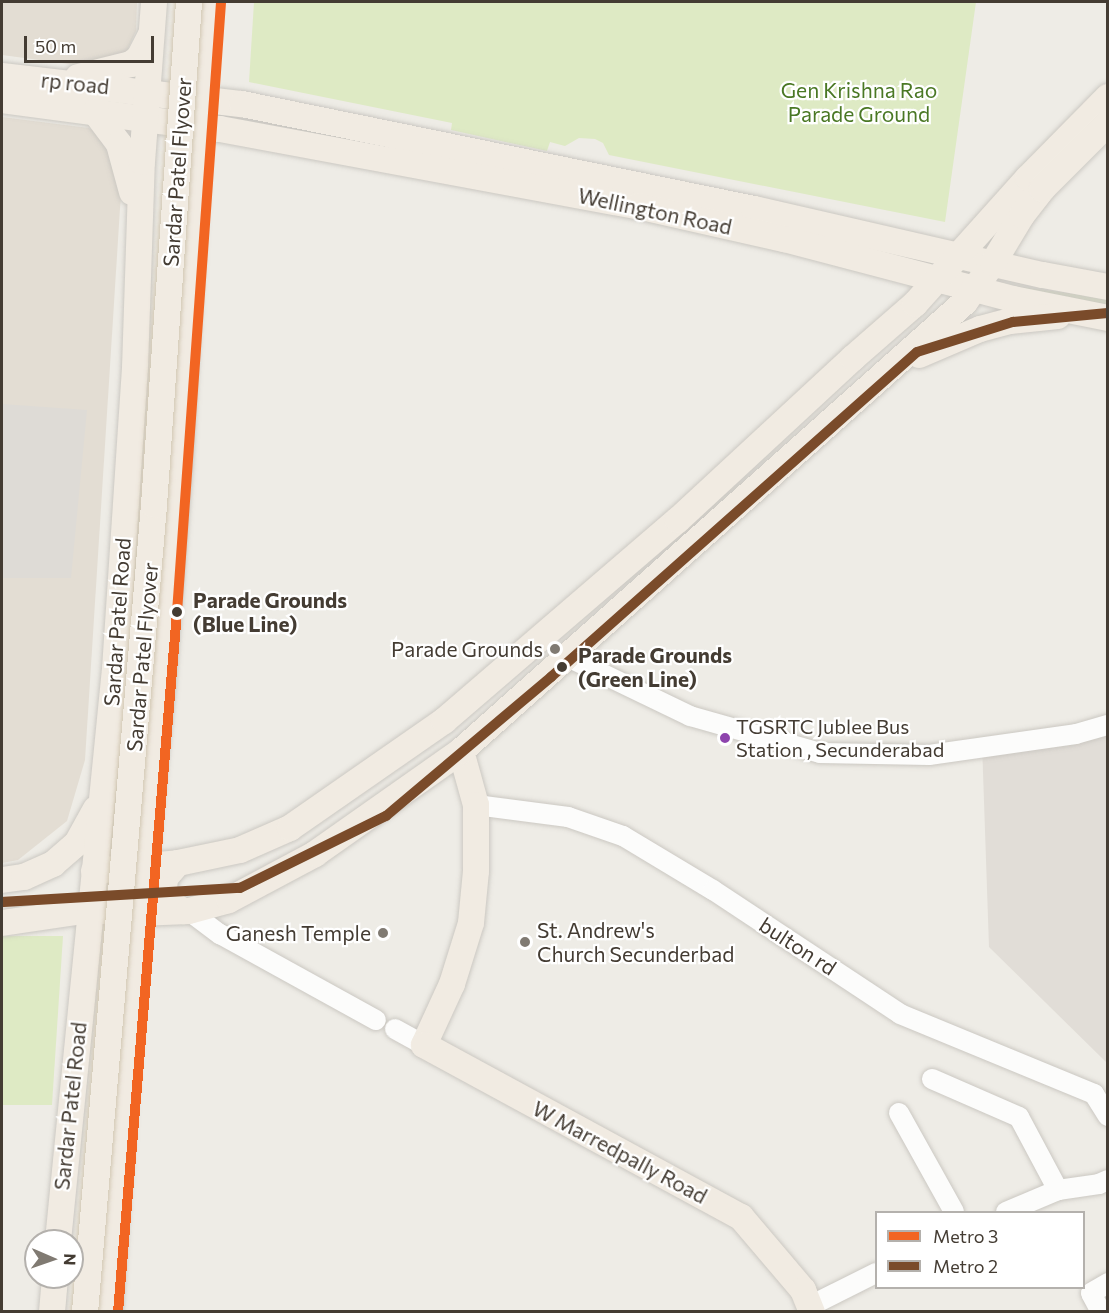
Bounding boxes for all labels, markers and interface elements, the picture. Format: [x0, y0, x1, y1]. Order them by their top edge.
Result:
scale bar [27, 24, 158, 62]
text: 50 m [35, 35, 76, 57]
street label: rp road [40, 67, 110, 99]
street label: Sardar Patel Flyover [158, 76, 196, 268]
park label: Gen Krishna Rao Parade Ground [781, 77, 937, 127]
street label: Wellington Road [576, 182, 734, 240]
street label: Sardar Patel Road [99, 537, 135, 707]
street label: Sardar Patel Flyover [121, 561, 163, 753]
place label: Parade Grounds (Blue Line) [193, 587, 347, 637]
marker: Parade Grounds (Blue Line) [166, 601, 188, 623]
place label: Parade Grounds [391, 636, 543, 662]
marker: Parade Grounds [548, 642, 562, 656]
place label: Parade Grounds (Green Line) [578, 642, 732, 692]
marker: Parade Grounds (Green Line) [551, 656, 573, 678]
place label: TGSRTC Jublee Bus Station , Secunderabad [736, 714, 944, 761]
marker: TGSRTC Jublee Bus Station , Secunderabad [719, 732, 731, 744]
street label: bulton rd [755, 912, 841, 980]
place label: St. Andrew's Church Secunderbad [537, 917, 734, 967]
place label: Ganesh Temple [226, 920, 371, 946]
marker: Ganesh Temple [376, 926, 390, 940]
marker: St. Andrew's Church Secunderbad [518, 935, 532, 949]
street label: Sardar Patel Road [49, 1021, 91, 1191]
street label: W Marredpally Road [528, 1095, 712, 1209]
legend [875, 1211, 1085, 1289]
text: Metro 3 [933, 1225, 998, 1247]
north arrow [24, 1229, 84, 1289]
text: N [61, 1253, 80, 1266]
text: Metro 2 [933, 1255, 998, 1277]

